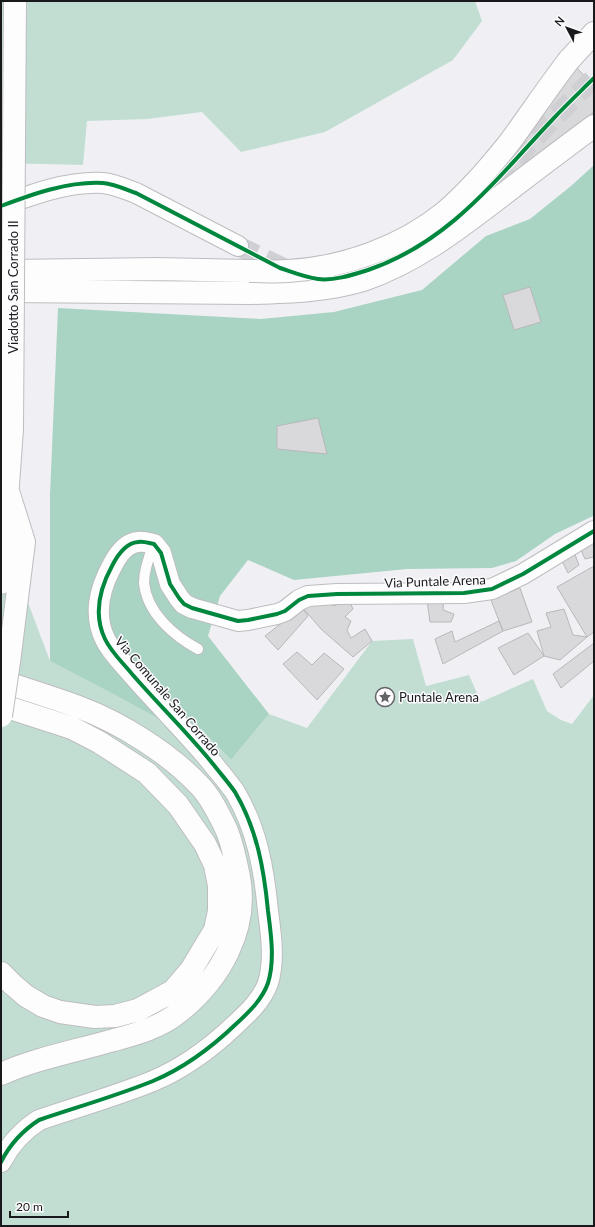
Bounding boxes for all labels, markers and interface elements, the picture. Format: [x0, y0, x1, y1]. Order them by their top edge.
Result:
north arrow [547, 8, 587, 48]
text: N [551, 14, 567, 29]
street label: Viadotto San Corrado II [5, 220, 21, 354]
street label: Via Puntale Arena [384, 571, 486, 591]
street label: Via Comunale San Corrado [112, 633, 224, 759]
place icon: Puntale Arena [374, 686, 396, 708]
place label: Puntale Arena [399, 689, 479, 705]
scale bar [10, 1193, 68, 1219]
text: 20 m [16, 1199, 43, 1214]

